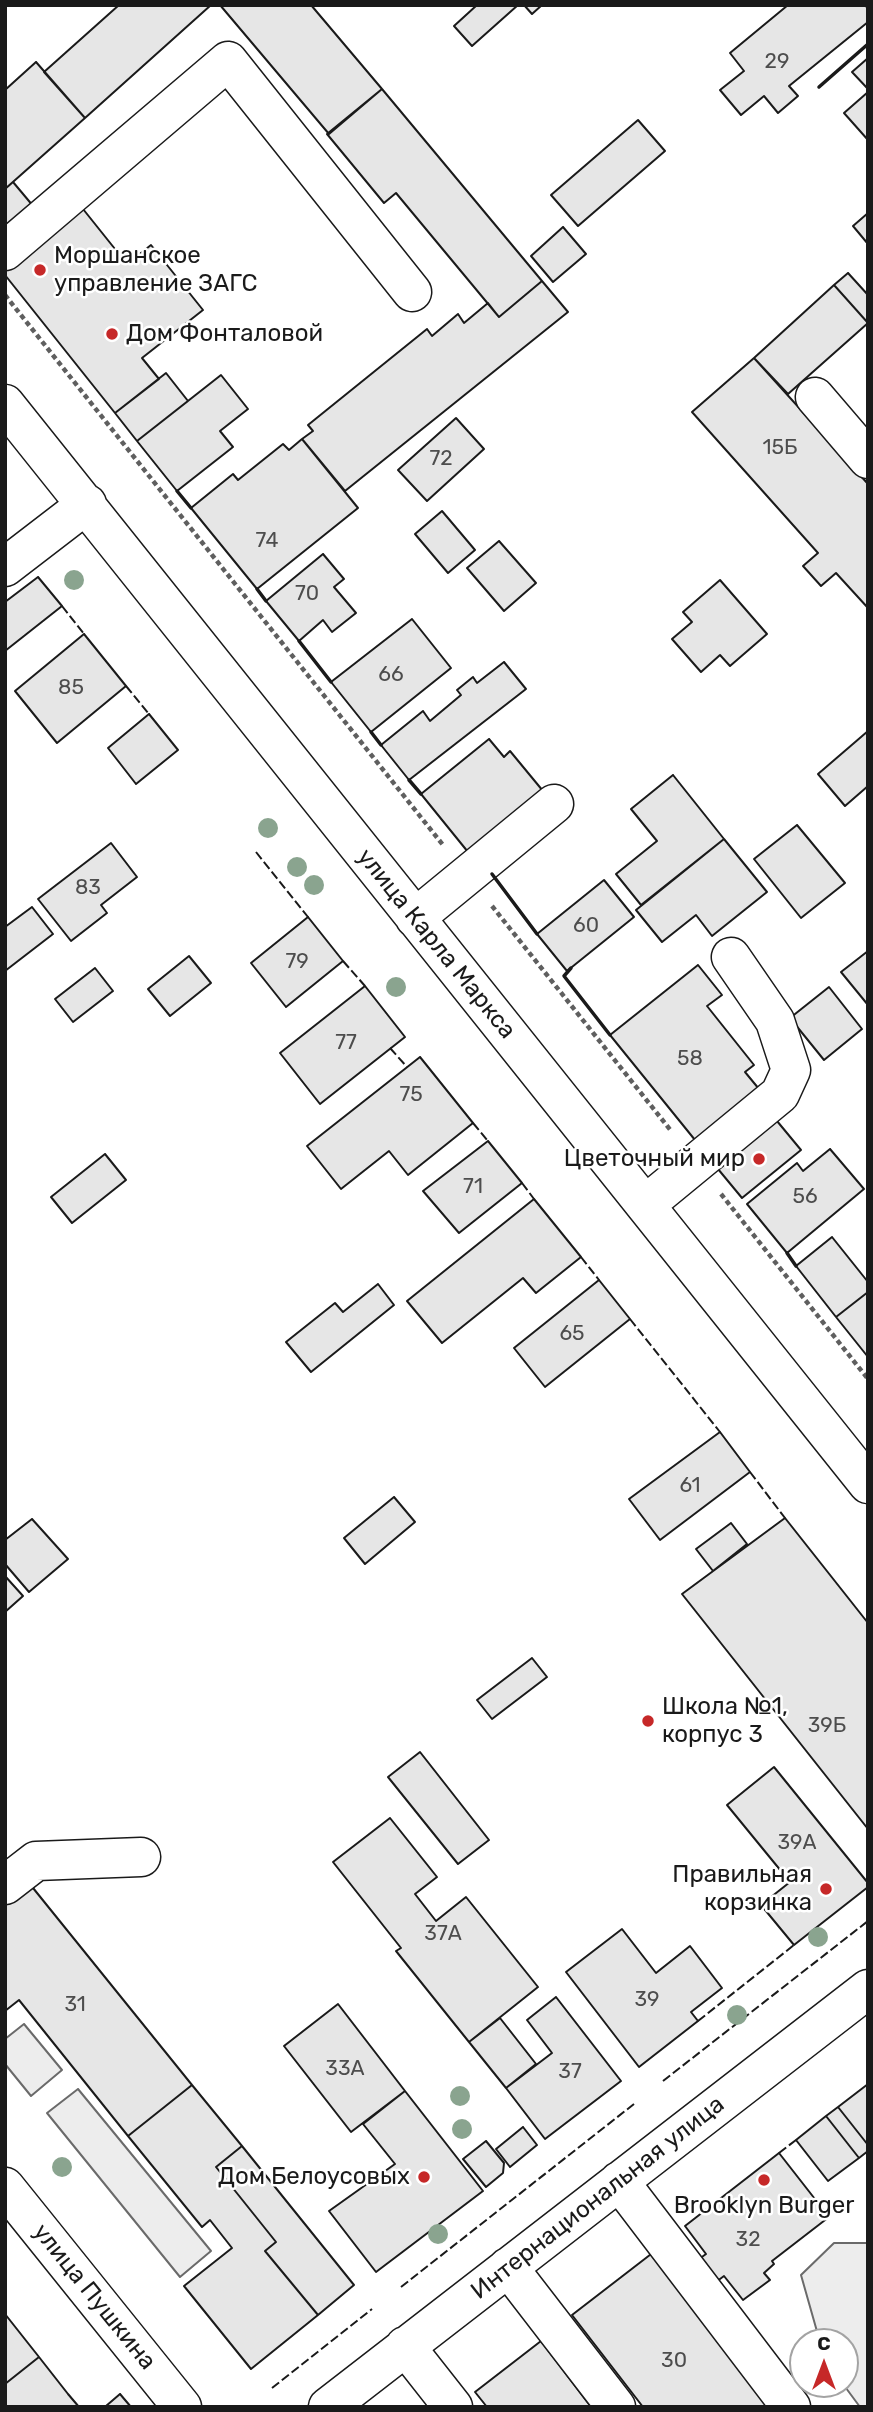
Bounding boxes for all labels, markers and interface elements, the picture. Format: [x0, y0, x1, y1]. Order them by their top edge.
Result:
house number: 29 [765, 49, 789, 75]
place label: Моршанское управление ЗАГС [54, 242, 258, 298]
marker: Моршанское управление ЗАГС [32, 262, 48, 278]
place label: Дом Фонталовой [126, 320, 323, 348]
marker: Дом Фонталовой [104, 326, 120, 342]
house number: 15Б [763, 435, 797, 461]
house number: 72 [429, 446, 453, 472]
house number: 74 [255, 528, 279, 554]
house number: 70 [295, 581, 319, 607]
house number: 66 [378, 662, 404, 688]
house number: 85 [58, 675, 84, 701]
street label: улица Карла Маркса [351, 843, 521, 1045]
house number: 83 [75, 875, 101, 901]
house number: 60 [573, 913, 599, 939]
house number: 79 [285, 949, 309, 975]
house number: 77 [335, 1030, 357, 1056]
house number: 58 [677, 1046, 703, 1072]
house number: 75 [399, 1082, 423, 1108]
place label: Цветочный мир [564, 1145, 745, 1173]
marker: Цветочный мир [751, 1151, 767, 1167]
house number: 71 [463, 1174, 483, 1200]
house number: 56 [792, 1184, 818, 1210]
house number: 65 [559, 1321, 585, 1347]
house number: 61 [679, 1473, 701, 1499]
place label: Школа №1, корпус 3 [662, 1693, 788, 1749]
marker: Школа №1, корпус 3 [640, 1713, 656, 1729]
house number: 39Б [808, 1713, 846, 1739]
house number: 39А [777, 1830, 817, 1856]
place label: Правильная корзинка [672, 1861, 812, 1917]
marker: Правильная корзинка [818, 1881, 834, 1897]
house number: 37А [424, 1921, 462, 1947]
house number: 39 [634, 1987, 660, 2013]
house number: 31 [64, 1992, 86, 2018]
house number: 33А [325, 2056, 365, 2082]
house number: 37 [558, 2059, 582, 2085]
street label: Интернациональная улица [466, 2090, 730, 2306]
place label: Дом Белоусовых [218, 2163, 410, 2191]
marker: Дом Белоусовых [416, 2169, 432, 2185]
marker: Brooklyn Burger [756, 2172, 772, 2188]
place label: Brooklyn Burger [674, 2192, 854, 2220]
street label: улица Пушкина [26, 2218, 162, 2376]
house number: 32 [736, 2227, 760, 2253]
north arrow [789, 2328, 859, 2398]
text: С [817, 2332, 831, 2355]
house number: 30 [661, 2348, 687, 2374]

